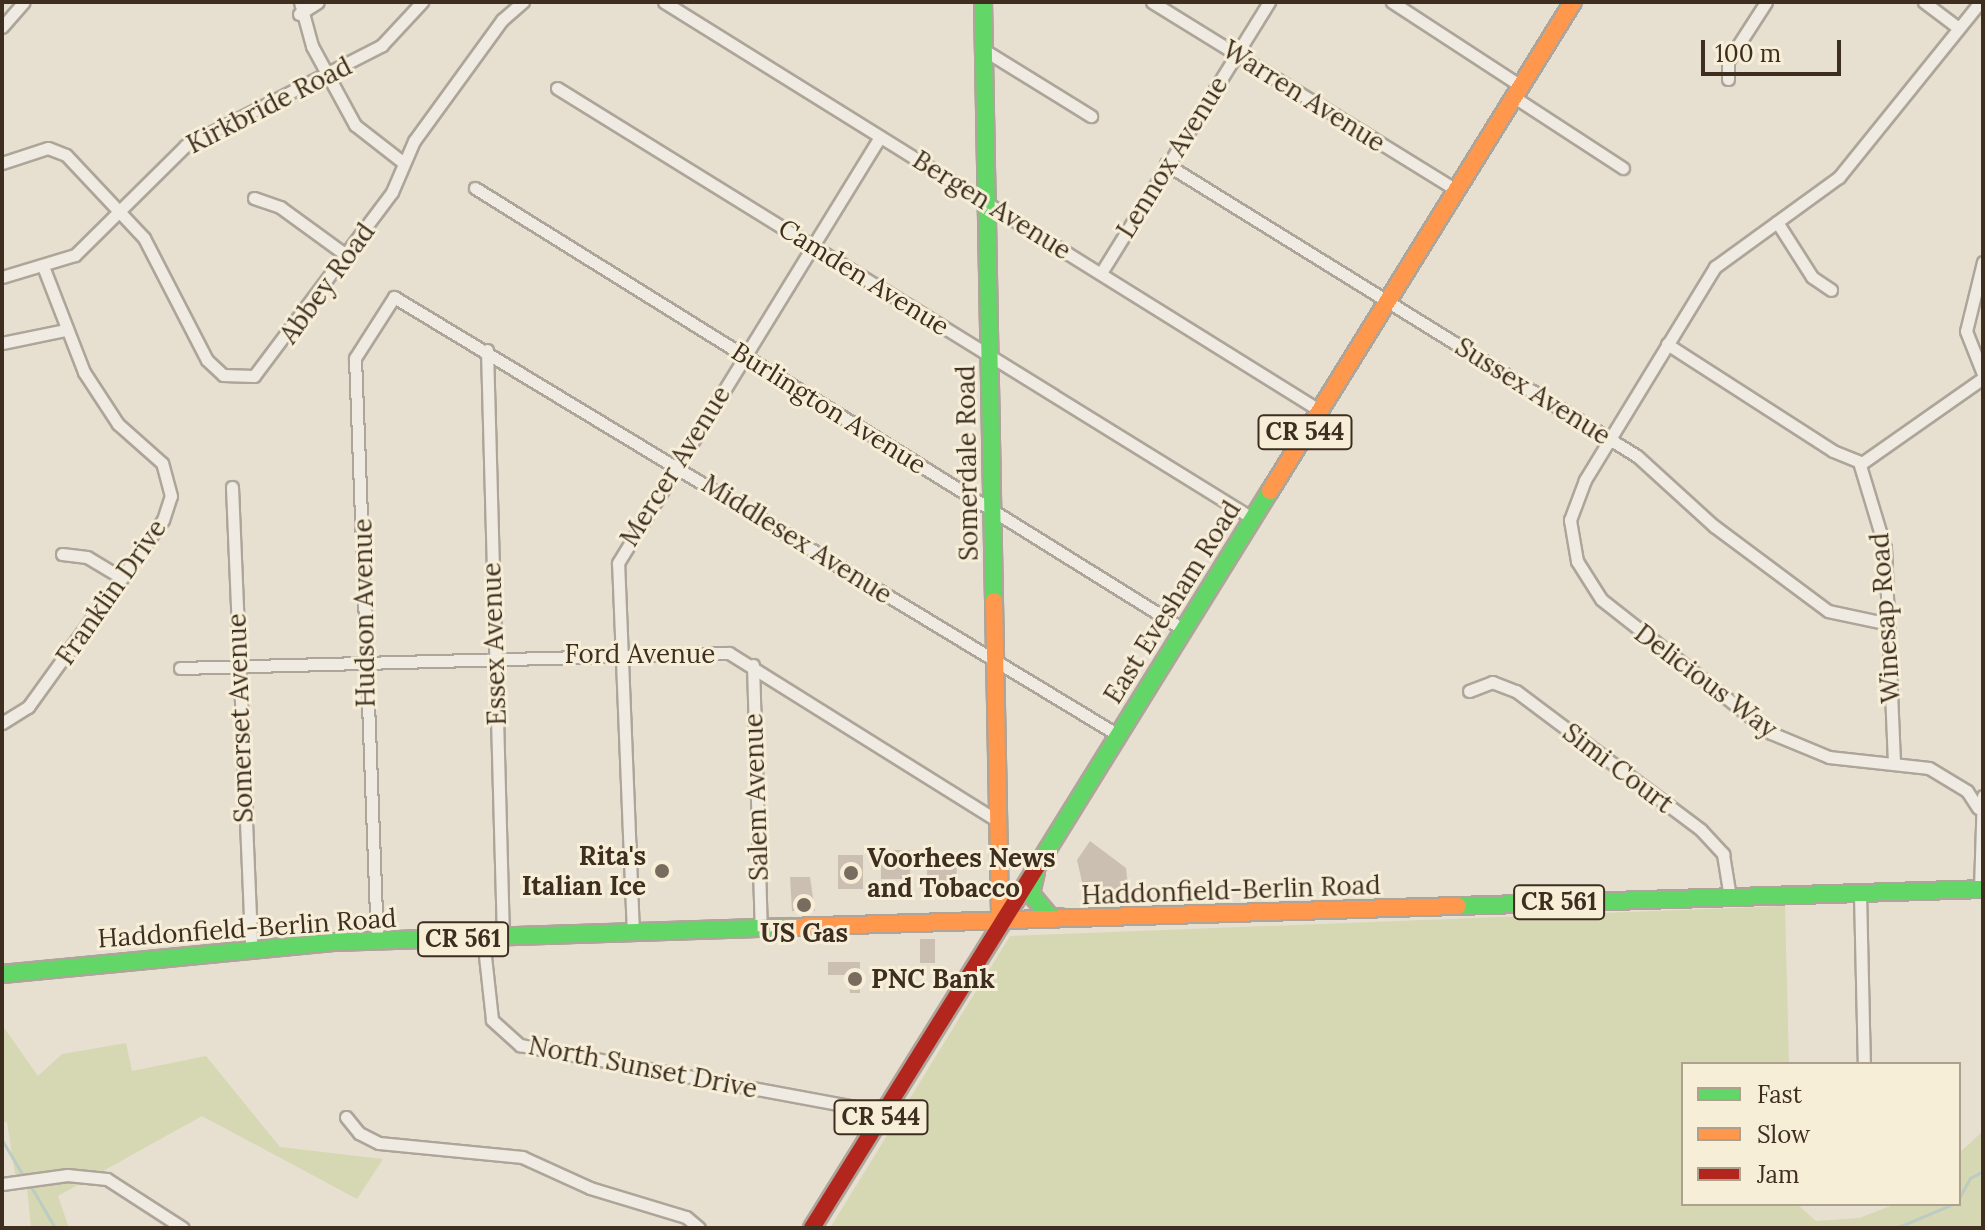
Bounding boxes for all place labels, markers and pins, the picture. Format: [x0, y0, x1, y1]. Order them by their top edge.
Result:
place label: Rita's Italian Ice [522, 840, 646, 902]
place label: Voorhees News and Tobacco [867, 842, 1056, 904]
marker: Rita's Italian Ice [653, 862, 671, 880]
marker: Voorhees News and Tobacco [842, 864, 860, 882]
marker: US Gas [795, 896, 813, 914]
place label: US Gas [760, 917, 848, 949]
place label: PNC Bank [871, 963, 995, 995]
marker: PNC Bank [846, 970, 864, 988]

